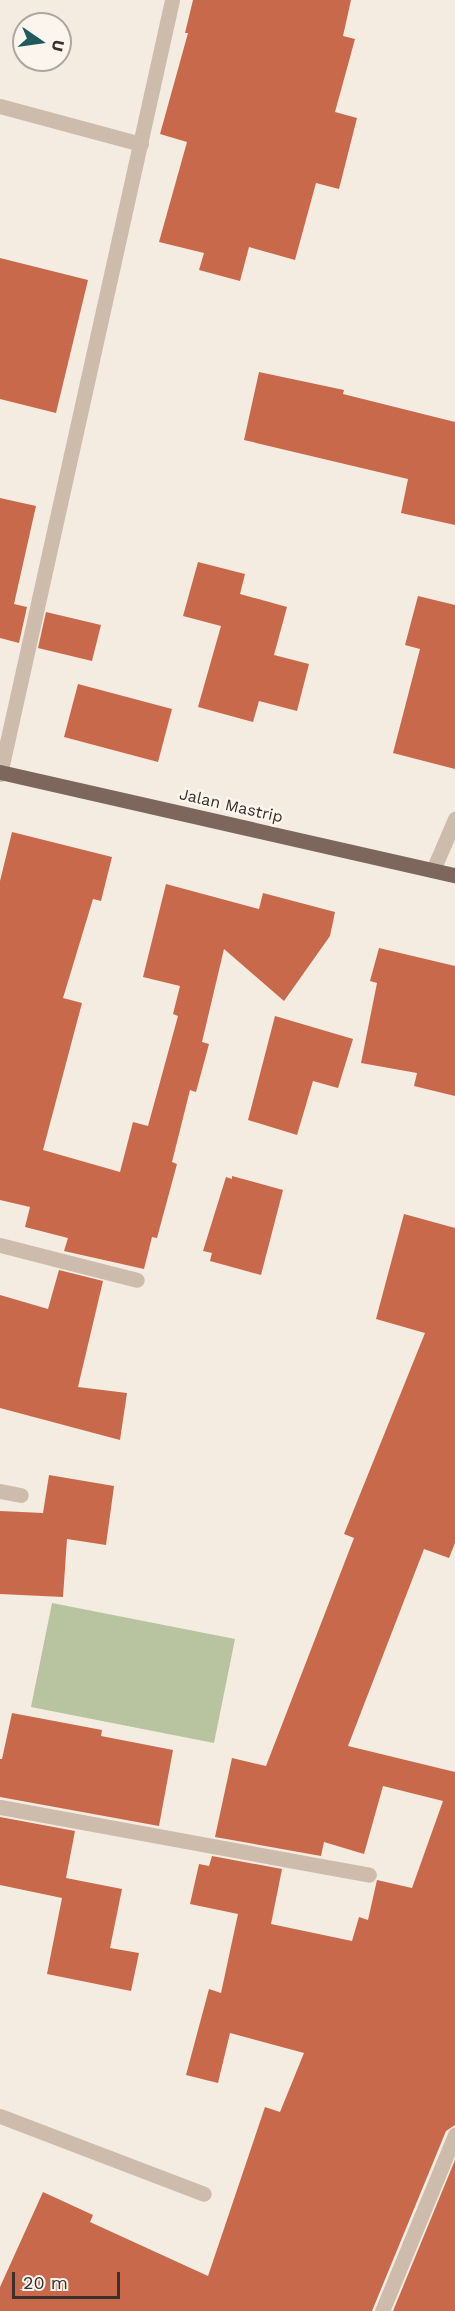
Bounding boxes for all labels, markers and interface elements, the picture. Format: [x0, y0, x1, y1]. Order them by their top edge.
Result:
north arrow [12, 12, 72, 72]
text: U [48, 38, 69, 53]
street label: Jalan Mastrip [177, 785, 285, 827]
scale bar [15, 2260, 123, 2298]
text: 20 m [23, 2272, 68, 2293]

